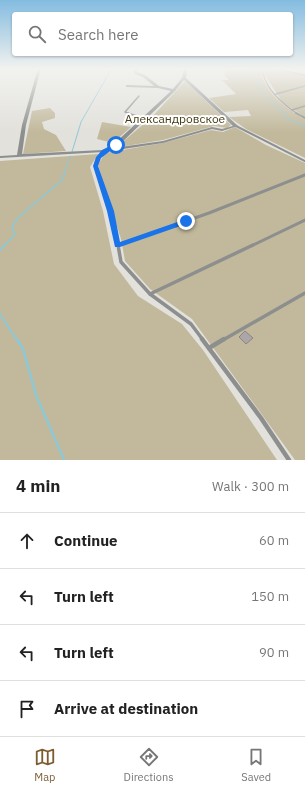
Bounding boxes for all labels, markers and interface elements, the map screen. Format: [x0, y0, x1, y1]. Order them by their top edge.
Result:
search box [12, 12, 293, 56]
icon: search [26, 23, 48, 45]
text: Search here [58, 25, 138, 44]
park label: Александровское [125, 111, 226, 126]
route start [107, 136, 125, 154]
route end [177, 212, 195, 230]
text: 4 min [16, 475, 60, 497]
text: Walk · 300 m [212, 478, 289, 495]
icon: ahead [16, 530, 38, 552]
text: Continue [54, 531, 118, 550]
text: 60 m [259, 532, 289, 549]
icon: left [16, 586, 38, 608]
text: Turn left [54, 587, 114, 606]
text: 150 m [251, 588, 289, 605]
icon: left [16, 642, 38, 664]
text: Turn left [54, 643, 114, 662]
text: 90 m [259, 644, 289, 661]
icon: arrive [16, 698, 38, 720]
text: Arrive at destination [54, 699, 198, 718]
tab: Map [34, 746, 56, 784]
tab: Directions [124, 746, 174, 784]
tab: Saved [241, 746, 271, 784]

